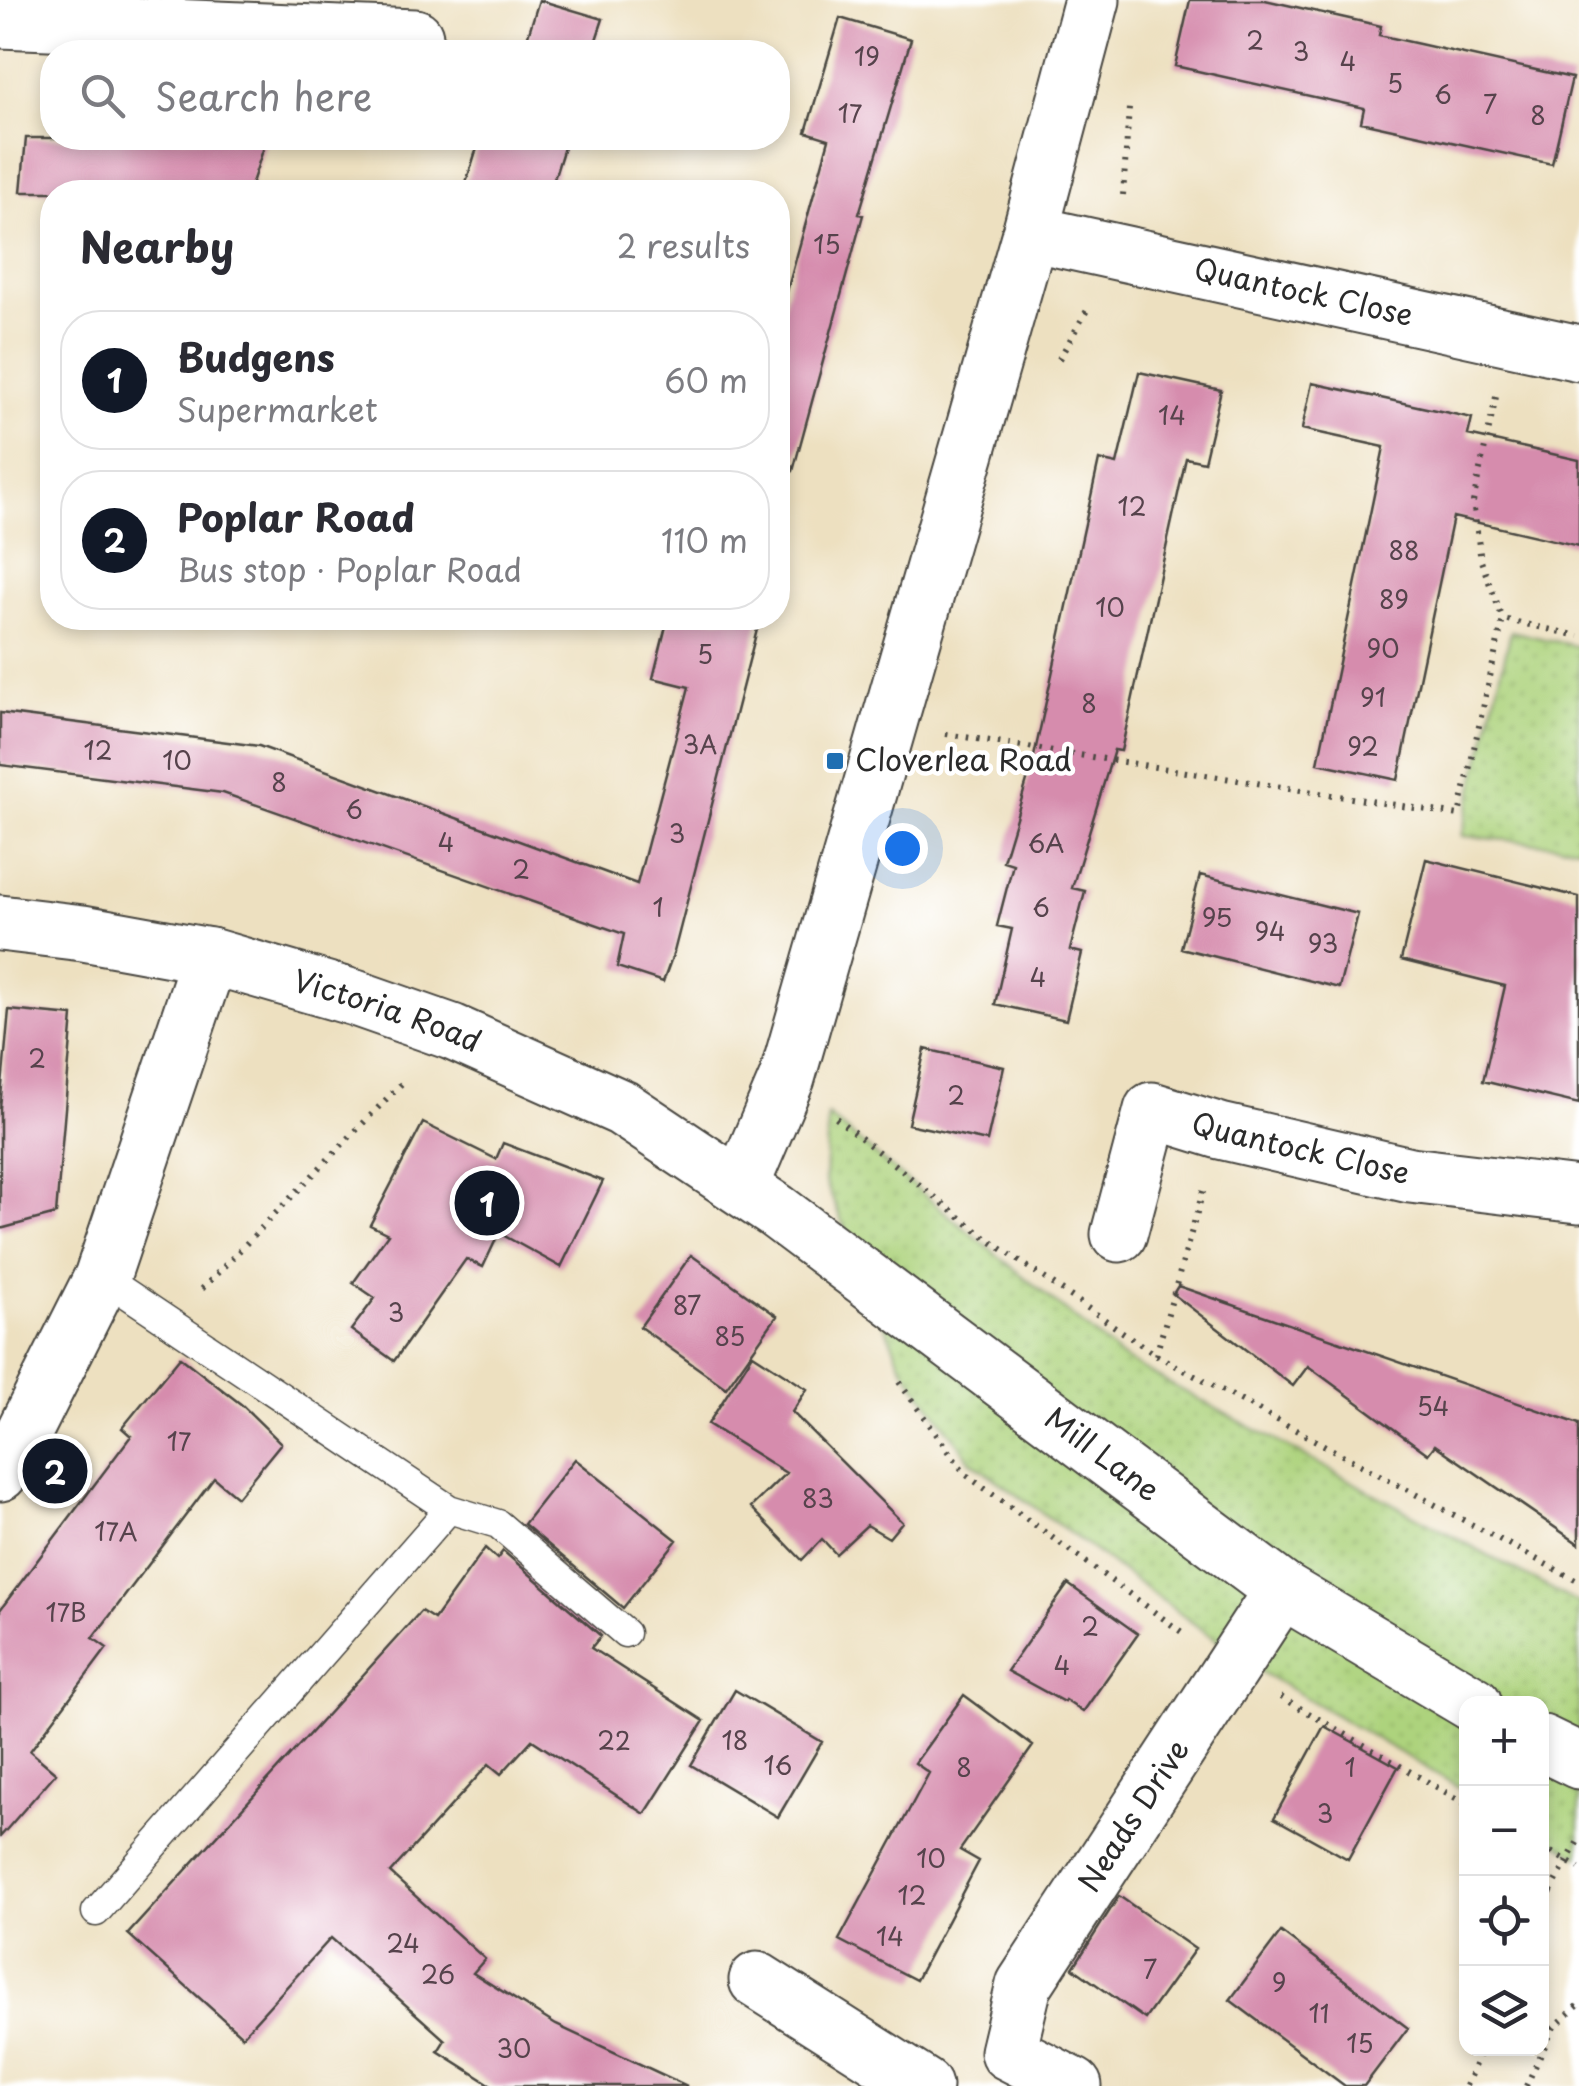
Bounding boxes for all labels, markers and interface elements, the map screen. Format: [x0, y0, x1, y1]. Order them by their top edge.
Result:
house number: 2 [1246, 21, 1264, 59]
house number: 3 [1293, 32, 1309, 70]
house number: 19 [854, 37, 880, 75]
search box [40, 40, 790, 150]
house number: 4 [1340, 42, 1356, 80]
house number: 5 [1387, 64, 1403, 102]
text: Search here [155, 67, 372, 124]
icon: search [75, 68, 130, 123]
house number: 6 [1434, 75, 1452, 113]
house number: 7 [1483, 85, 1497, 123]
house number: 17 [838, 94, 862, 132]
house number: 8 [1530, 96, 1546, 134]
text: Nearby [80, 214, 234, 277]
text: 2 results [617, 221, 750, 269]
house number: 15 [813, 225, 841, 263]
street label: Quantock Close [1190, 245, 1418, 336]
text: Budgens [177, 328, 335, 385]
text: 1 [107, 356, 122, 404]
text: 60 m [664, 356, 748, 404]
text: Supermarket [177, 385, 378, 433]
house number: 14 [1158, 396, 1186, 434]
house number: 12 [1118, 487, 1146, 525]
text: Poplar Road [177, 488, 415, 545]
text: 2 [103, 516, 126, 564]
text: 110 m [661, 516, 748, 564]
house number: 88 [1388, 531, 1420, 569]
text: Bus stop · Poplar Road [177, 545, 522, 593]
house number: 89 [1379, 580, 1409, 618]
house number: 10 [1095, 588, 1125, 626]
house number: 90 [1367, 629, 1399, 667]
house number: 5 [697, 635, 713, 673]
house number: 91 [1360, 678, 1386, 716]
house number: 8 [1081, 684, 1097, 722]
house number: 3A [683, 725, 717, 763]
house number: 92 [1347, 727, 1379, 765]
house number: 12 [84, 731, 112, 769]
place label: Cloverlea Road [855, 736, 1072, 781]
house number: 10 [162, 741, 192, 779]
marker: Cloverlea Road [824, 750, 846, 772]
house number: 8 [271, 763, 287, 801]
house number: 6 [345, 790, 363, 828]
house number: 3 [669, 814, 685, 852]
house number: 4 [438, 823, 454, 861]
your location [877, 823, 928, 874]
house number: 6A [1028, 824, 1064, 862]
house number: 2 [512, 850, 530, 888]
house number: 1 [652, 888, 664, 926]
house number: 6 [1032, 888, 1050, 926]
house number: 95 [1202, 898, 1232, 936]
house number: 94 [1254, 912, 1286, 950]
house number: 93 [1308, 924, 1338, 962]
street label: Victoria Road [288, 956, 489, 1062]
house number: 4 [1030, 958, 1046, 996]
house number: 2 [28, 1039, 46, 1077]
house number: 2 [947, 1076, 965, 1114]
street label: Quantock Close [1187, 1099, 1415, 1194]
pin: 1 [454, 1166, 520, 1240]
house number: 87 [673, 1286, 701, 1324]
house number: 3 [388, 1293, 404, 1331]
house number: 85 [715, 1317, 745, 1355]
house number: 54 [1417, 1387, 1449, 1425]
street label: Mill Lane [1036, 1395, 1170, 1511]
house number: 17 [167, 1422, 191, 1460]
pin: 2 [22, 1434, 88, 1508]
house number: 83 [802, 1479, 834, 1517]
house number: 17A [94, 1512, 138, 1550]
house number: 17B [45, 1593, 87, 1631]
house number: 2 [1081, 1607, 1099, 1645]
house number: 4 [1054, 1646, 1070, 1684]
map controls [1459, 1696, 1549, 2056]
button: + [1459, 1696, 1549, 1786]
house number: 22 [597, 1721, 631, 1759]
house number: 18 [722, 1721, 748, 1759]
street label: Neads Drive [1066, 1729, 1199, 1900]
house number: 16 [764, 1746, 792, 1784]
house number: 8 [956, 1748, 972, 1786]
house number: 1 [1344, 1748, 1356, 1786]
button: − [1459, 1786, 1549, 1876]
house number: 3 [1317, 1794, 1333, 1832]
house number: 10 [916, 1839, 946, 1877]
house number: 12 [898, 1876, 926, 1914]
button: locate [1459, 1876, 1549, 1966]
house number: 14 [876, 1917, 904, 1955]
house number: 24 [386, 1924, 420, 1962]
house number: 7 [1143, 1950, 1157, 1988]
house number: 26 [421, 1955, 455, 1993]
house number: 9 [1272, 1963, 1286, 2001]
button: layers [1459, 1966, 1549, 2056]
house number: 11 [1309, 1994, 1329, 2032]
house number: 15 [1346, 2024, 1374, 2062]
house number: 30 [497, 2029, 531, 2067]

